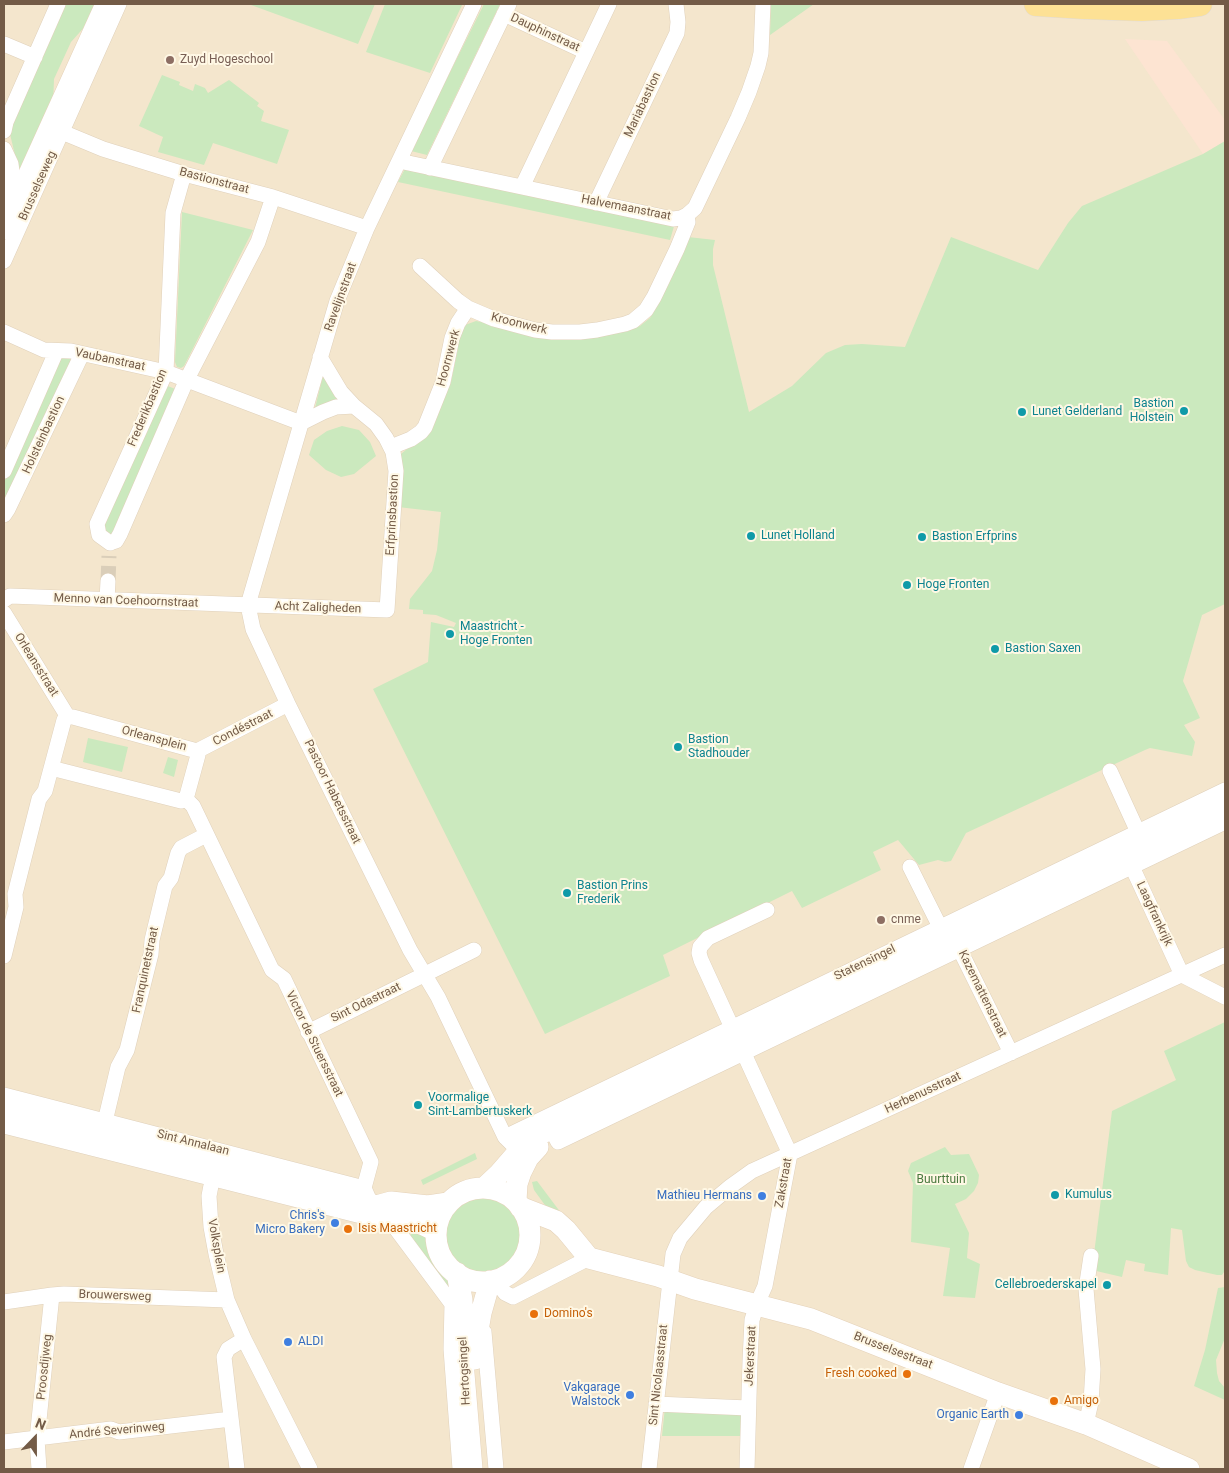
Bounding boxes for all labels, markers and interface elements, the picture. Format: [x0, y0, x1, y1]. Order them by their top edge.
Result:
street label: Dauphinstraat [508, 11, 582, 55]
place label: Zuyd Hogeschool [180, 53, 273, 67]
marker: Zuyd Hogeschool [164, 54, 176, 66]
street label: Mariabastion [622, 70, 664, 140]
street label: Brusselseweg [16, 149, 60, 223]
street label: Bastionstraat [178, 165, 250, 197]
street label: Halvemaanstraat [580, 192, 672, 224]
street label: Ravelijnstraat [322, 261, 360, 333]
street label: Kroonwerk [489, 310, 549, 338]
street label: Hoornwerk [434, 328, 464, 388]
street label: Vaubanstraat [74, 346, 146, 374]
street label: Frederikbastion [125, 367, 171, 449]
street label: Holsteinbastion [20, 394, 68, 476]
place label: Bastion Holstein [1130, 397, 1174, 425]
place label: Lunet Gelderland [1032, 405, 1122, 419]
marker: Bastion Holstein [1178, 405, 1190, 417]
marker: Lunet Gelderland [1016, 406, 1028, 418]
street label: Erfprinsbastion [384, 474, 402, 556]
place label: Lunet Holland [761, 529, 835, 543]
marker: Lunet Holland [745, 530, 757, 542]
place label: Bastion Erfprins [932, 530, 1017, 544]
marker: Bastion Erfprins [916, 531, 928, 543]
place label: Hoge Fronten [917, 578, 989, 592]
marker: Hoge Fronten [901, 579, 913, 591]
street label: Menno van Coehoornstraat [53, 591, 199, 611]
street label: Acht Zaligheden [274, 599, 362, 617]
place label: Maastricht - Hoge Fronten [460, 620, 532, 648]
marker: Maastricht - Hoge Fronten [444, 628, 456, 640]
street label: Orleansstraat [11, 631, 61, 699]
place label: Bastion Saxen [1005, 642, 1081, 656]
marker: Bastion Saxen [989, 643, 1001, 655]
street label: Condéstraat [211, 707, 275, 749]
street label: Orleansplein [120, 723, 188, 755]
place label: Bastion Stadhouder [688, 733, 750, 761]
street label: Pastoor Habetsstraat [301, 738, 363, 846]
marker: Bastion Stadhouder [672, 741, 684, 753]
place label: Bastion Prins Frederik [577, 879, 648, 907]
street label: Laagfrankrijk [1133, 879, 1175, 949]
marker: Bastion Prins Frederik [561, 887, 573, 899]
place label: cnme [891, 913, 921, 927]
marker: cnme [875, 914, 887, 926]
street label: Franquinetstraat [130, 926, 162, 1014]
street label: Statensingel [832, 942, 898, 984]
street label: Kazemattenstraat [955, 948, 1009, 1040]
street label: Sint Odastraat [329, 980, 403, 1026]
street label: Victor de Stuersstraat [282, 989, 346, 1099]
street label: Herbenusstraat [883, 1069, 963, 1117]
place label: Voormalige Sint-Lambertuskerk [428, 1091, 532, 1119]
marker: Voormalige Sint-Lambertuskerk [412, 1099, 424, 1111]
street label: Sint Annalaan [155, 1127, 231, 1159]
street label: Zakstraat [773, 1157, 795, 1209]
park label: Buurttuin [916, 1173, 966, 1187]
place label: Kumulus [1065, 1188, 1112, 1202]
place label: Mathieu Hermans [657, 1189, 752, 1203]
marker: Kumulus [1049, 1189, 1061, 1201]
marker: Mathieu Hermans [756, 1190, 768, 1202]
place label: Chris's Micro Bakery [255, 1209, 325, 1237]
marker: Chris's Micro Bakery [329, 1217, 341, 1229]
street label: Volksplein [204, 1218, 228, 1274]
place label: Isis Maastricht [358, 1222, 437, 1236]
marker: Isis Maastricht [342, 1223, 354, 1235]
place label: Cellebroederskapel [995, 1278, 1097, 1292]
marker: Cellebroederskapel [1101, 1279, 1113, 1291]
street label: Brouwersweg [78, 1288, 152, 1304]
place label: Domino's [544, 1307, 593, 1321]
marker: Domino's [528, 1308, 540, 1320]
street label: Sint Nicolaasstraat [647, 1324, 671, 1426]
street label: Jekerstraat [742, 1326, 760, 1386]
street label: Brusselsestraat [852, 1329, 934, 1373]
street label: Proosdijweg [34, 1333, 56, 1401]
place label: ALDI [298, 1335, 323, 1349]
marker: ALDI [282, 1336, 294, 1348]
street label: Hertogsingel [456, 1336, 474, 1406]
place label: Fresh cooked [825, 1367, 897, 1381]
marker: Fresh cooked [901, 1368, 913, 1380]
place label: Vakgarage Walstock [563, 1381, 620, 1409]
marker: Vakgarage Walstock [624, 1389, 636, 1401]
place label: Amigo [1064, 1394, 1099, 1408]
marker: Amigo [1048, 1395, 1060, 1407]
place label: Organic Earth [936, 1408, 1009, 1422]
marker: Organic Earth [1013, 1409, 1025, 1421]
north arrow [10, 1413, 60, 1463]
text: N [33, 1415, 48, 1433]
street label: André Severinweg [69, 1420, 165, 1442]

